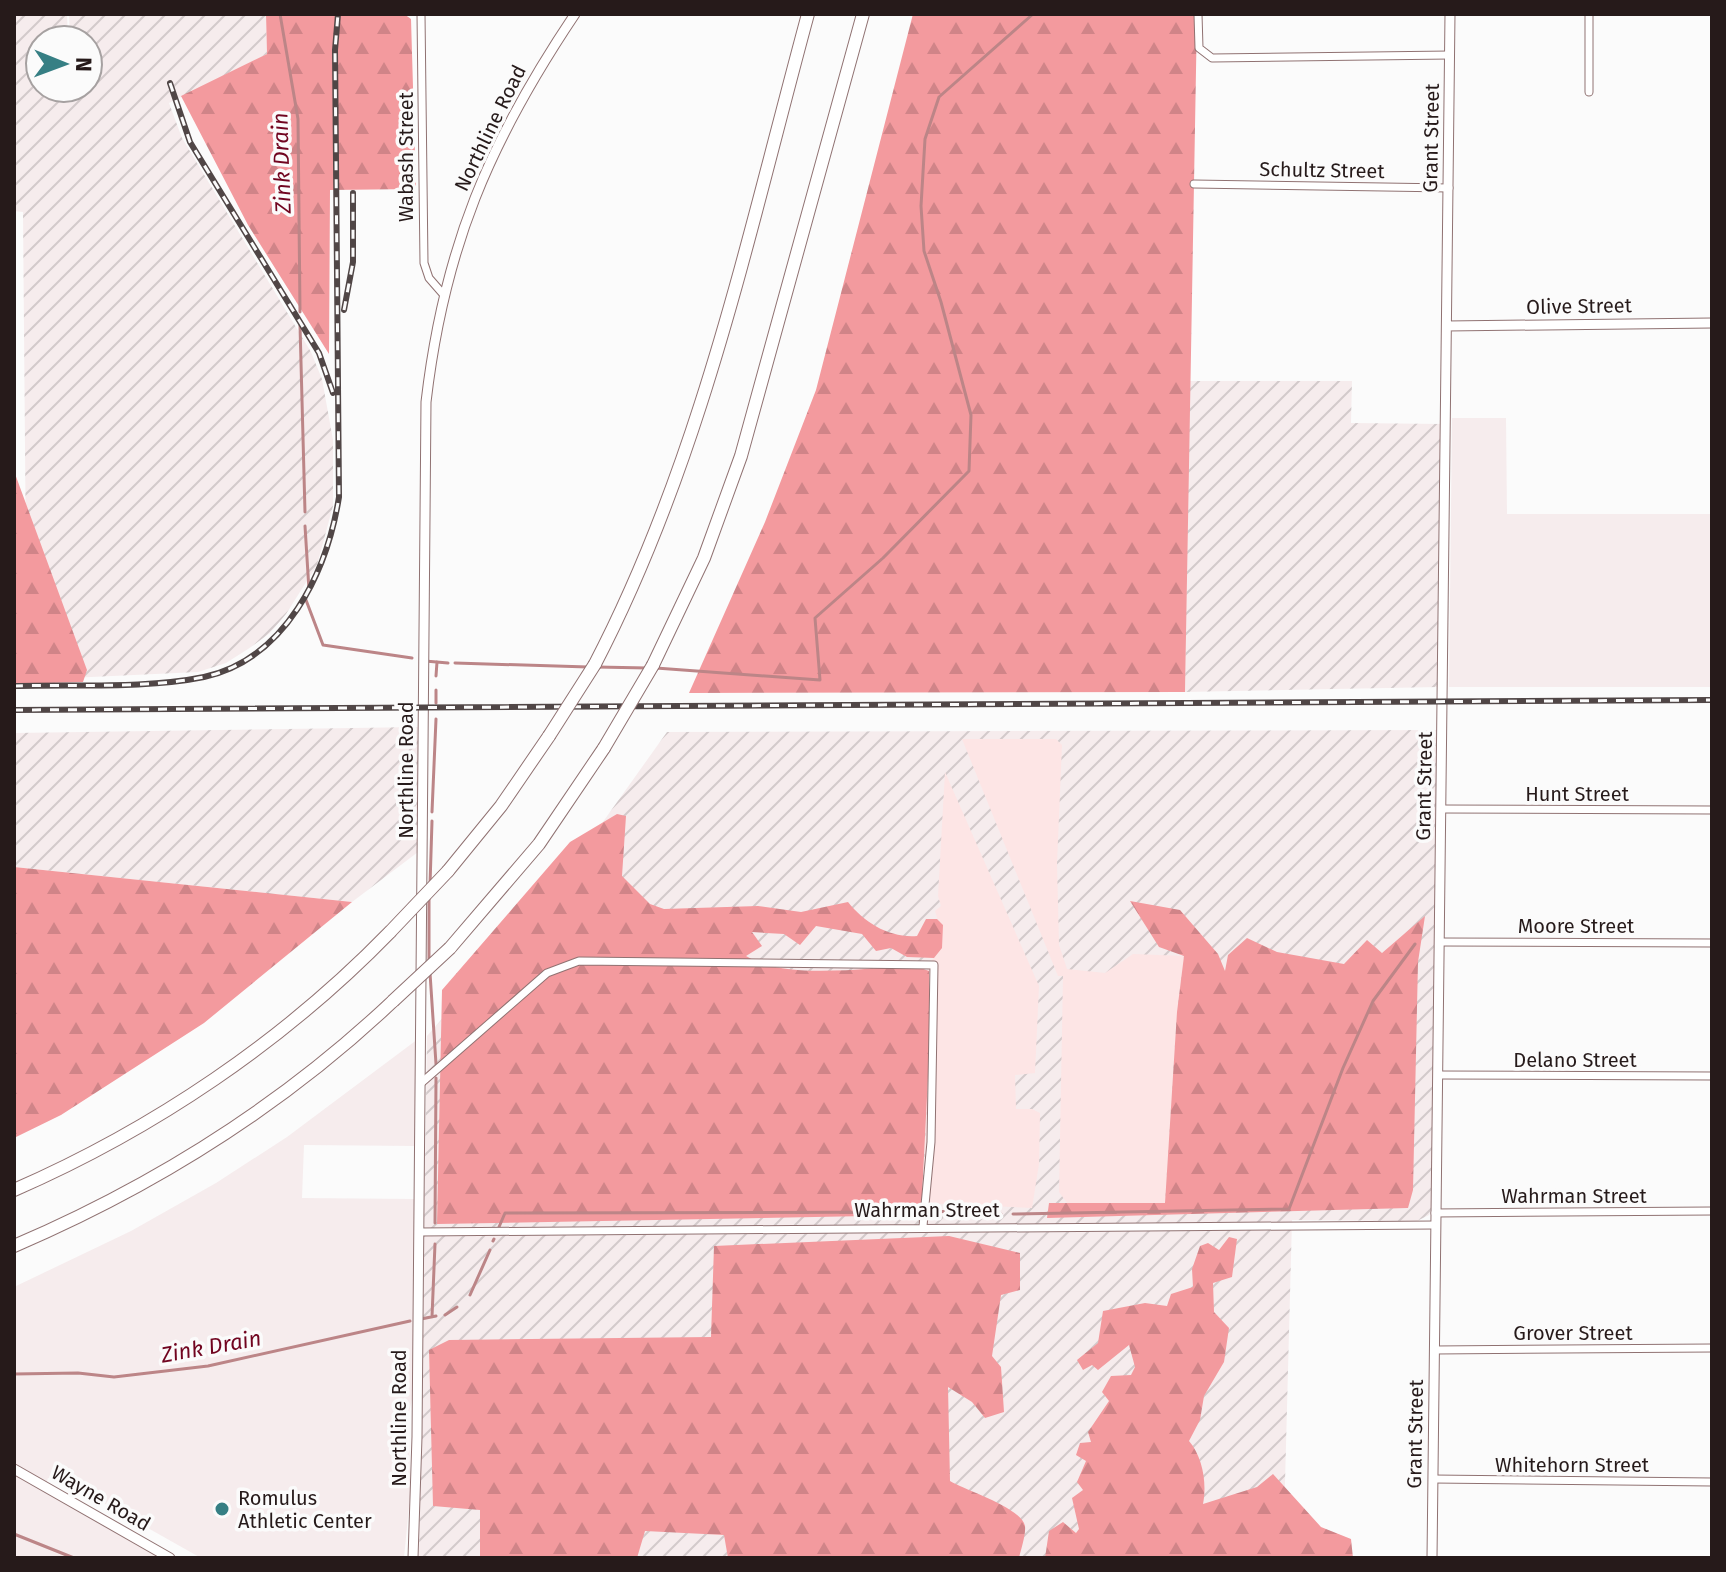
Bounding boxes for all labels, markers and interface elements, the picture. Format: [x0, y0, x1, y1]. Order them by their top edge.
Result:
north arrow [24, 24, 104, 104]
text: N [70, 57, 97, 72]
street label: Northline Road [449, 61, 531, 195]
street label: Grant Street [1418, 83, 1444, 193]
street label: Wabash Street [394, 91, 418, 222]
water label: Zink Drain [266, 112, 297, 215]
street label: Schultz Street [1259, 157, 1386, 183]
street label: Olive Street [1526, 293, 1633, 319]
street label: Northline Road [394, 701, 418, 839]
street label: Grant Street [1411, 731, 1437, 841]
street label: Hunt Street [1525, 782, 1630, 806]
street label: Moore Street [1518, 914, 1635, 938]
street label: Delano Street [1513, 1048, 1637, 1072]
street label: Wahrman Street [1501, 1184, 1648, 1208]
street label: Wahrman Street [854, 1198, 1001, 1222]
street label: Grover Street [1513, 1321, 1633, 1345]
water label: Zink Drain [158, 1324, 263, 1369]
street label: Northline Road [387, 1349, 411, 1487]
street label: Grant Street [1402, 1379, 1428, 1489]
street label: Whitehorn Street [1495, 1453, 1650, 1477]
street label: Wayne Road [47, 1460, 155, 1536]
place label: Romulus Athletic Center [238, 1486, 372, 1533]
marker: Romulus Athletic Center [213, 1500, 231, 1518]

